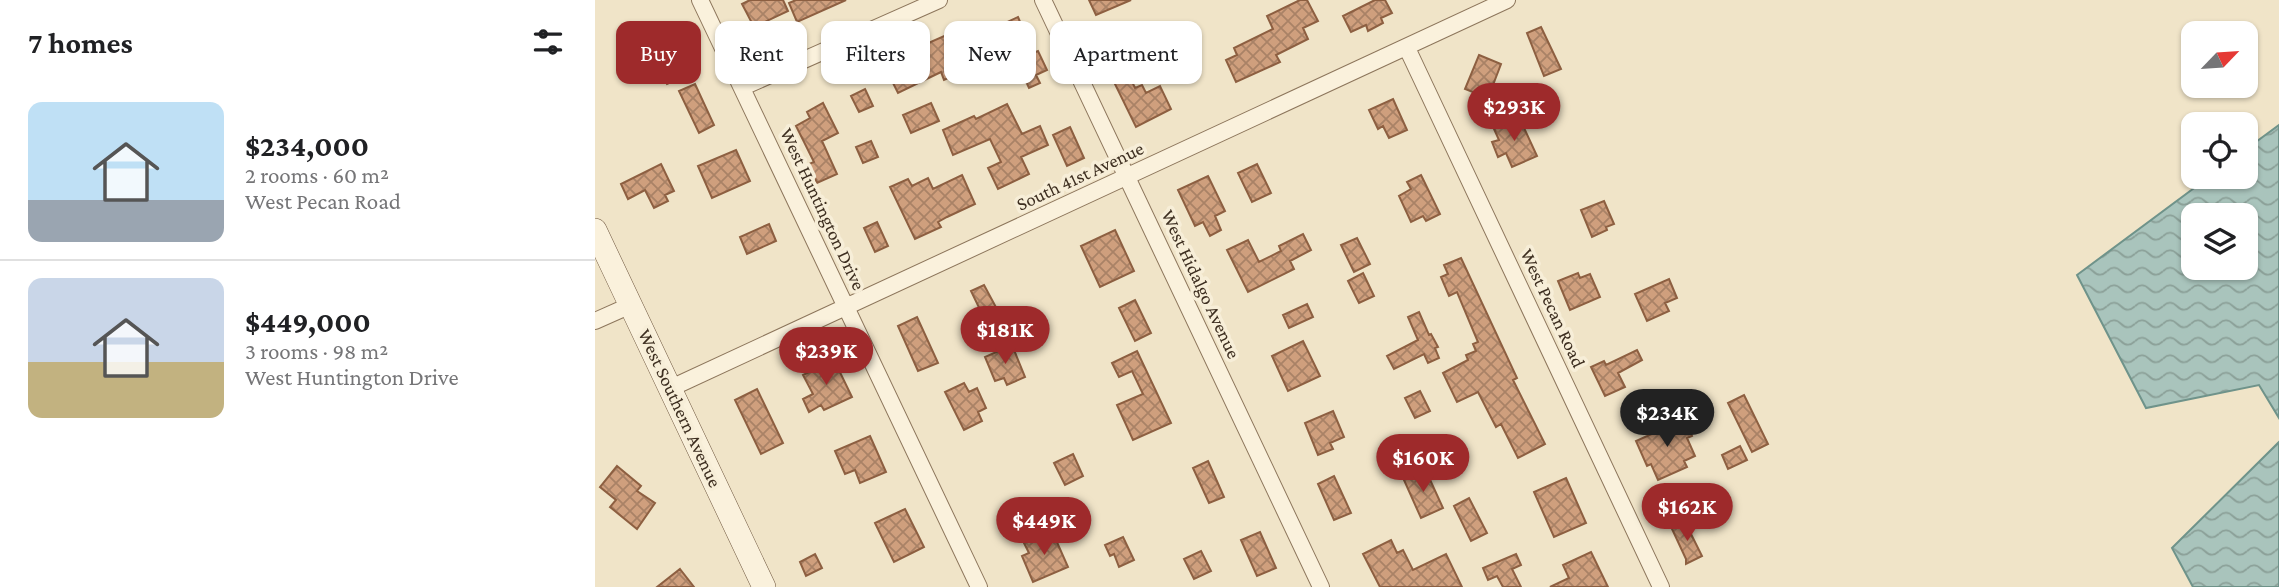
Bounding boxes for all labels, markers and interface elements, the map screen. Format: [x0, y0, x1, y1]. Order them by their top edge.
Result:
chip: Buy [616, 21, 701, 84]
chip: Rent [715, 21, 807, 84]
chip: Filters [821, 21, 930, 84]
chip: New [944, 21, 1036, 84]
chip: Apartment [1050, 21, 1202, 84]
north arrow [2181, 21, 2257, 98]
map controls [2181, 21, 2258, 280]
icon: filters [529, 23, 567, 61]
text: 7 homes [28, 26, 133, 59]
pin: $293K [1465, 83, 1563, 143]
text: $293K [1483, 93, 1545, 119]
button: locate [2181, 112, 2258, 189]
street label: West Huntington Drive [776, 125, 870, 293]
text: $234,000 [245, 129, 369, 162]
icon: home [84, 130, 168, 214]
street label: South 41st Avenue [1013, 137, 1147, 215]
text: 2 rooms · 60 m² [245, 162, 389, 188]
text: West Pecan Road [245, 188, 401, 214]
button: layers [2181, 203, 2258, 280]
street label: West Hidalgo Avenue [1157, 206, 1245, 362]
street label: West Pecan Road [1516, 245, 1590, 371]
text: $449,000 [245, 305, 371, 338]
icon: home [84, 306, 168, 390]
pin: $181K [956, 306, 1054, 366]
text: $181K [977, 316, 1033, 342]
street label: West Southern Avenue [634, 326, 726, 490]
pin: $239K [777, 328, 875, 387]
text: $239K [795, 337, 857, 363]
text: 3 rooms · 98 m² [245, 338, 388, 364]
text: West Huntington Drive [245, 364, 459, 390]
pin: $234K [1618, 390, 1716, 449]
text: $234K [1636, 399, 1698, 425]
pin: $160K [1374, 434, 1472, 494]
text: $160K [1392, 444, 1454, 470]
pin: $162K [1638, 484, 1736, 543]
text: $162K [1658, 493, 1716, 519]
pin: $449K [995, 498, 1093, 557]
text: $449K [1012, 507, 1076, 533]

